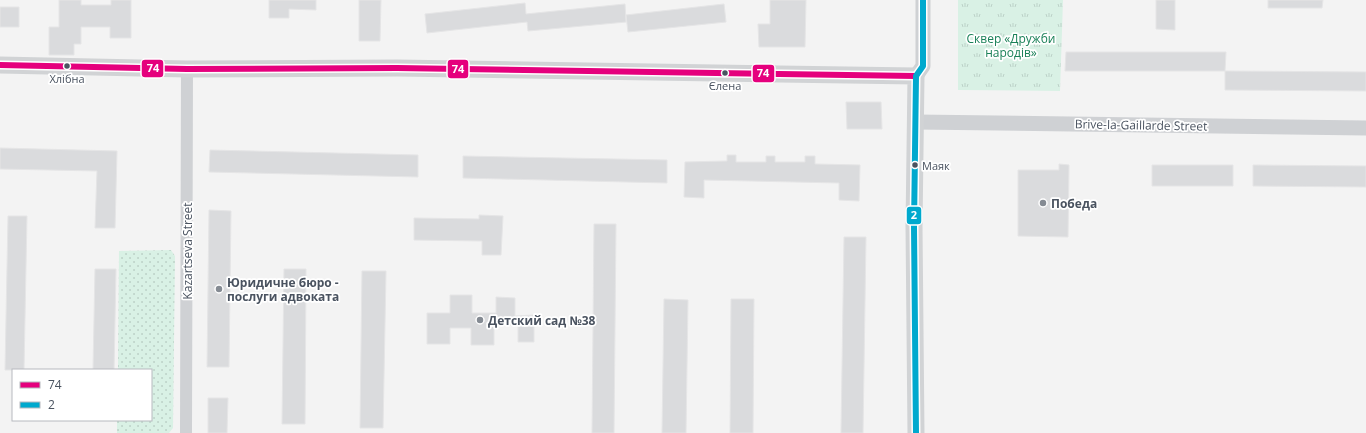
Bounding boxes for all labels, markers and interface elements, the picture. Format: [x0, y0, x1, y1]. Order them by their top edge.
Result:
park label: Сквер «Дружби народів» [967, 30, 1055, 61]
line badge: 74 [141, 59, 164, 78]
line badge: 74 [447, 59, 469, 79]
text: 74 [147, 60, 160, 75]
marker: Хлібна [62, 61, 72, 71]
text: 74 [452, 61, 465, 76]
line badge: 74 [752, 64, 775, 83]
text: 74 [757, 65, 770, 80]
marker: Єлена [720, 68, 730, 78]
place label: Хлібна [49, 71, 85, 86]
place label: Єлена [709, 78, 741, 93]
street label: Brive-la-Gaillarde Street [1075, 115, 1207, 135]
place label: Маяк [922, 158, 950, 173]
marker: Маяк [910, 160, 920, 170]
place label: Победа [1051, 195, 1097, 212]
marker: Победа [1038, 198, 1048, 208]
street label: Kazartseva Street [179, 202, 196, 300]
line badge: 2 [906, 206, 922, 225]
text: 2 [911, 207, 917, 222]
place label: Юридичне бюро - послуги адвоката [227, 274, 339, 305]
marker: Юридичне бюро - послуги адвоката [214, 284, 224, 294]
place label: Детский сад №38 [488, 312, 596, 329]
marker: Детский сад №38 [475, 315, 485, 325]
legend [12, 369, 152, 421]
text: 74 [48, 376, 62, 393]
text: 2 [48, 396, 55, 413]

